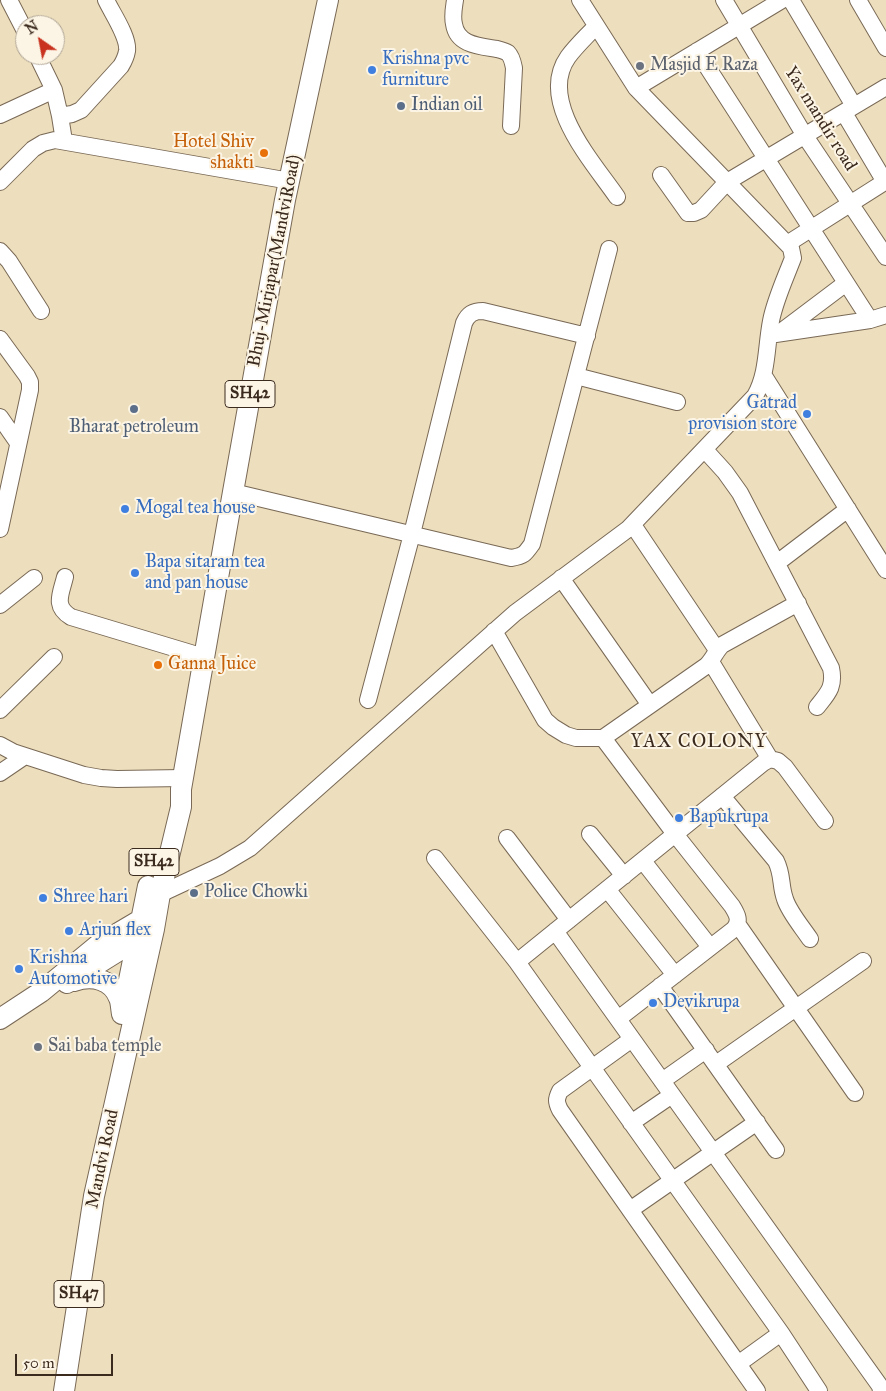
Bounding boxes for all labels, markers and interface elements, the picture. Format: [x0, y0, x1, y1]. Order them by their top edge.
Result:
north arrow [15, 15, 65, 65]
text: N [22, 17, 42, 38]
place label: Krishna pvc furniture [382, 49, 469, 92]
place label: Masjid E Raza [650, 55, 758, 77]
marker: Masjid E Raza [634, 60, 646, 72]
street label: Yax mandir road [779, 63, 861, 175]
marker: Krishna pvc furniture [366, 64, 378, 76]
place label: Indian oil [411, 95, 483, 117]
marker: Indian oil [395, 100, 407, 112]
place label: Hotel Shiv shakti [173, 132, 254, 174]
marker: Hotel Shiv shakti [258, 147, 270, 159]
street label: Bhuj-Mirjapar(MandviRoad) [244, 153, 306, 369]
road number: SH42 [225, 380, 275, 408]
place label: Gatrad provision store [688, 393, 797, 436]
marker: Bharat petroleum [128, 403, 140, 415]
marker: Gatrad provision store [801, 408, 813, 420]
place label: Bharat petroleum [69, 417, 199, 439]
place label: Mogal tea house [135, 498, 255, 520]
marker: Mogal tea house [119, 503, 131, 515]
place label: Bapa sitaram tea and pan house [145, 552, 265, 594]
marker: Bapa sitaram tea and pan house [129, 567, 141, 579]
place label: Ganna Juice [168, 654, 256, 676]
marker: Ganna Juice [152, 659, 164, 671]
district label: YAX COLONY [629, 731, 769, 753]
place label: Bapukrupa [689, 807, 769, 829]
marker: Bapukrupa [673, 812, 685, 824]
road number: SH42 [129, 849, 179, 876]
place label: Police Chowki [204, 882, 308, 904]
place label: Shree hari [53, 887, 128, 909]
marker: Police Chowki [188, 887, 200, 899]
marker: Shree hari [37, 892, 49, 904]
place label: Arjun flex [79, 920, 151, 942]
marker: Arjun flex [63, 925, 75, 937]
place label: Krishna Automotive [29, 948, 117, 991]
marker: Krishna Automotive [13, 963, 25, 975]
place label: Devikrupa [663, 992, 740, 1014]
marker: Devikrupa [647, 997, 659, 1009]
place label: Sai baba temple [48, 1036, 162, 1058]
marker: Sai baba temple [32, 1041, 44, 1053]
street label: Mandvi Road [82, 1107, 124, 1211]
road number: SH47 [54, 1280, 104, 1308]
scale bar [18, 1344, 115, 1376]
text: 50 m [23, 1354, 55, 1372]

